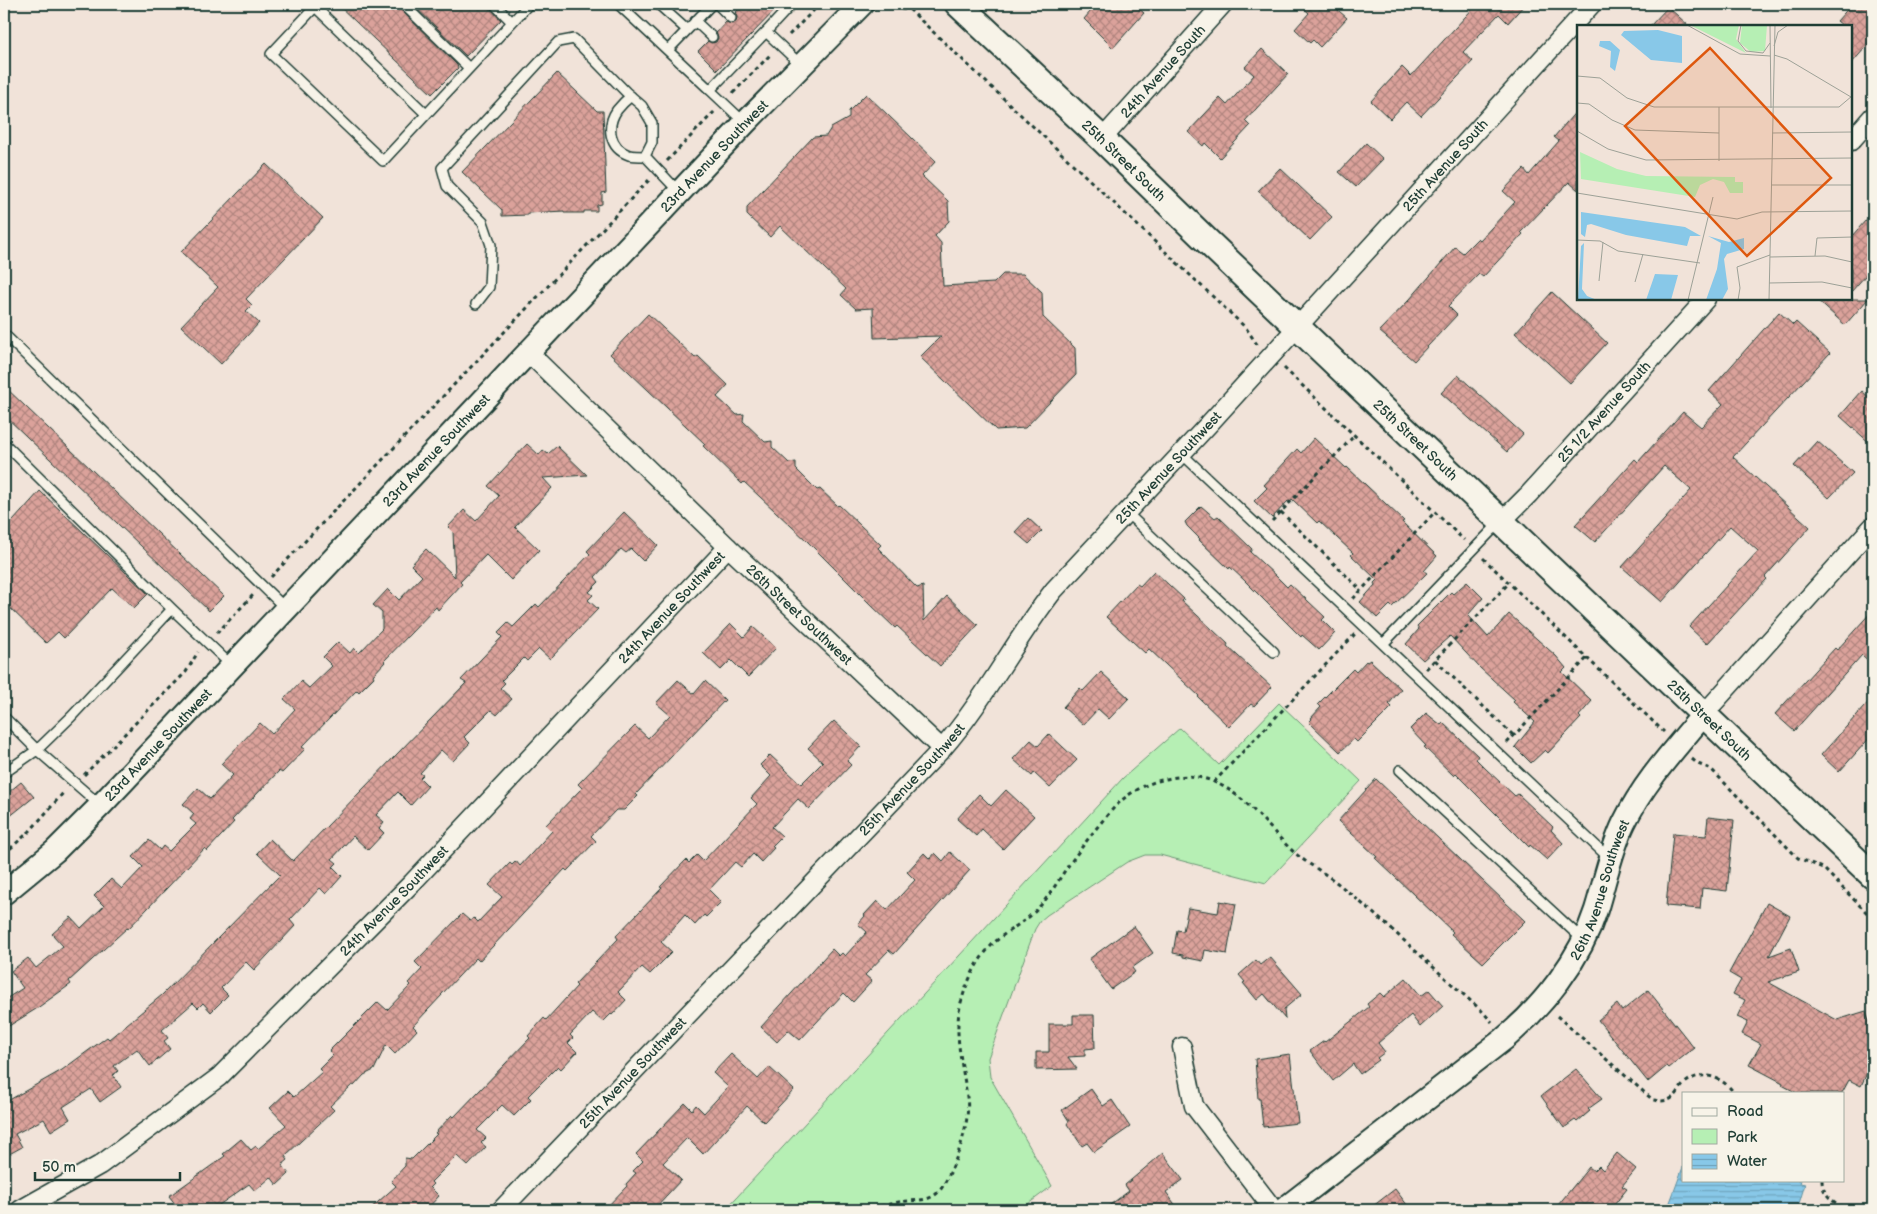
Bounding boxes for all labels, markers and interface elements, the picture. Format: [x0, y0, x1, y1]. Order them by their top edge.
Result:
street label: 24th Avenue South [1117, 21, 1209, 121]
inset map [1577, 25, 1852, 300]
street label: 23rd Avenue Southwest [657, 96, 772, 216]
street label: 25th Avenue South [1399, 115, 1492, 215]
street label: 25th Street South [1078, 116, 1170, 205]
street label: 25 1/2 Avenue South [1554, 357, 1654, 466]
street label: 23rd Avenue Southwest [379, 390, 494, 510]
street label: 25th Street South [1370, 396, 1462, 484]
street label: 25th Avenue Southwest [1112, 407, 1225, 527]
street label: 24th Avenue Southwest [614, 547, 729, 667]
street label: 26th Street Southwest [743, 560, 856, 669]
street label: 25th Street South [1664, 676, 1755, 764]
street label: 23rd Avenue Southwest [101, 684, 216, 805]
street label: 25th Avenue Southwest [855, 719, 969, 839]
street label: 26th Avenue Southwest [1566, 816, 1633, 963]
street label: 24th Avenue Southwest [336, 841, 452, 959]
street label: 25th Avenue Southwest [575, 1013, 690, 1132]
legend [1682, 1092, 1844, 1182]
text: Road [1727, 1102, 1763, 1121]
text: Park [1727, 1128, 1758, 1147]
scale bar [35, 1149, 180, 1181]
text: Water [1727, 1152, 1767, 1171]
text: 50 m [42, 1158, 76, 1177]

